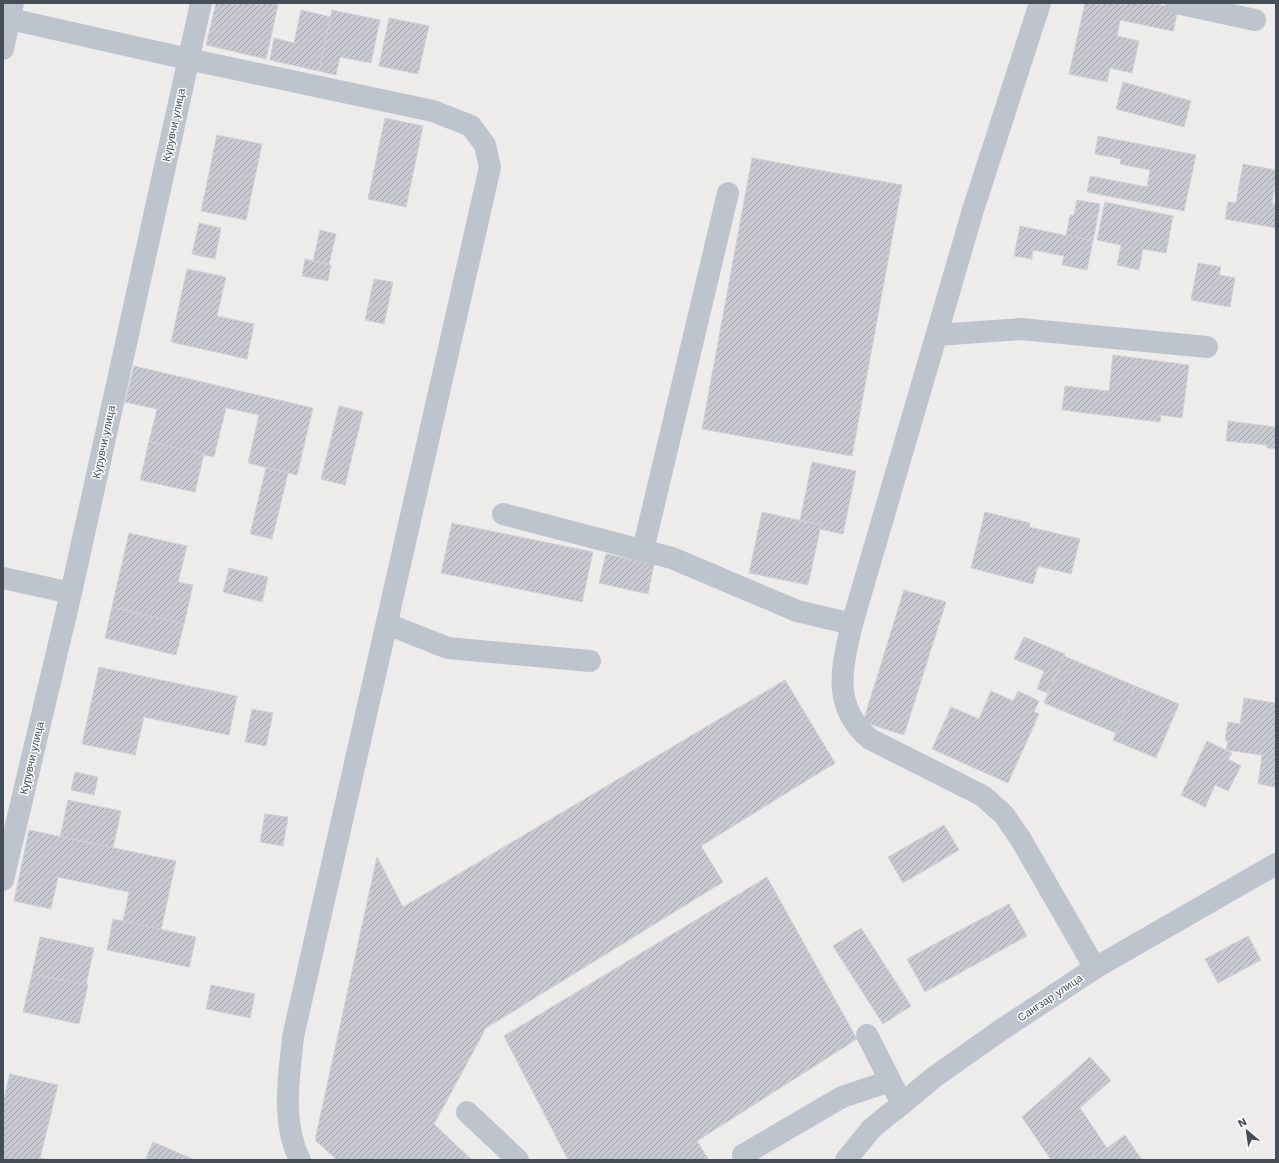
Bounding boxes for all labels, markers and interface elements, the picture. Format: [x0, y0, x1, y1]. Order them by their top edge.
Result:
street label: Курувчи улица [160, 86, 188, 163]
street label: Курувчи улица [90, 403, 118, 480]
street label: Курувчи улица [17, 719, 47, 796]
street label: Сангзар улица [1015, 971, 1086, 1024]
north arrow [1227, 1111, 1267, 1151]
text: N [1236, 1115, 1249, 1130]

